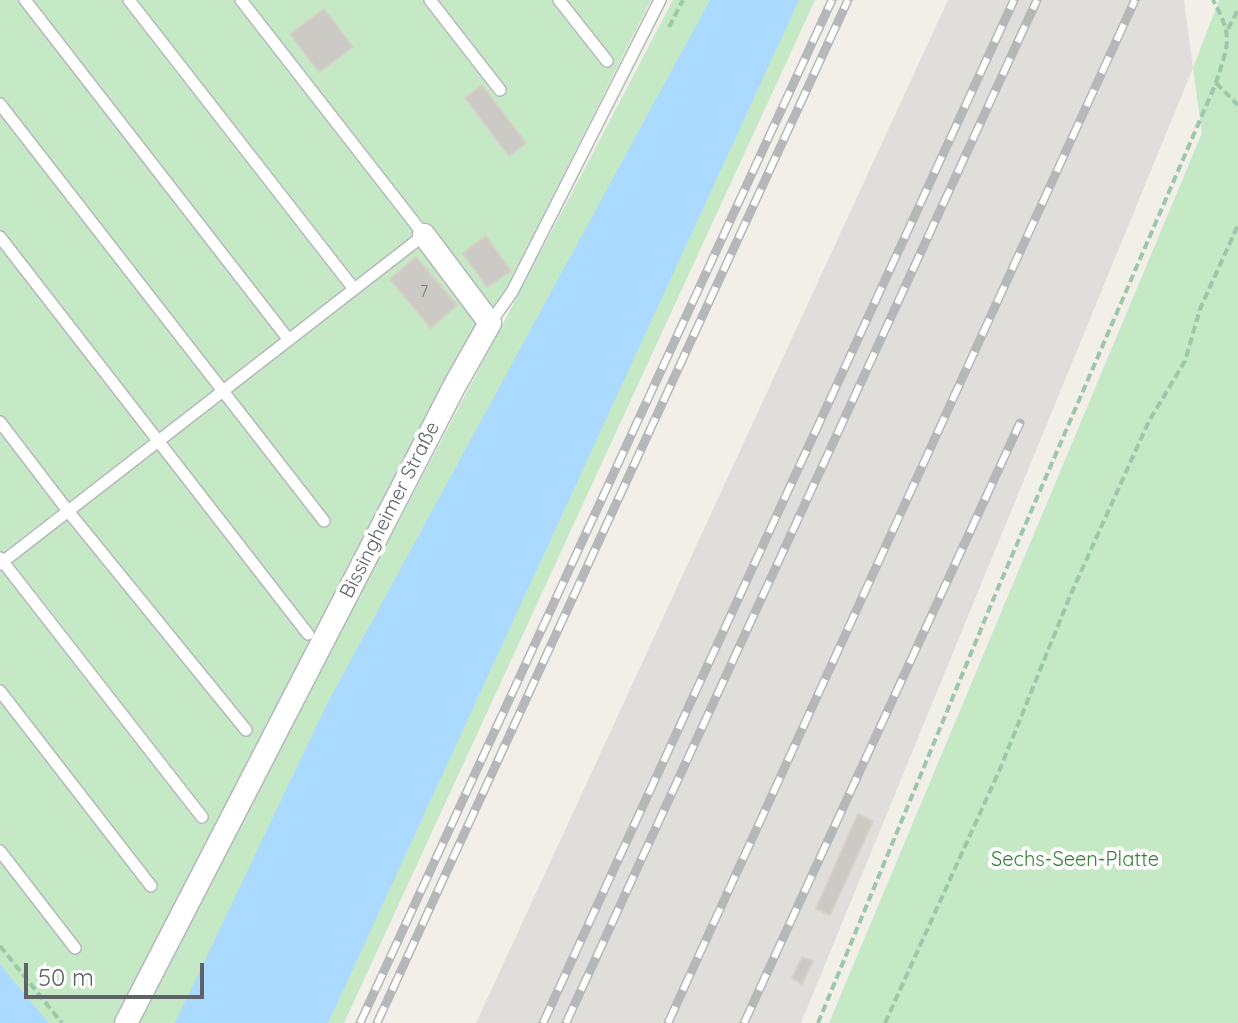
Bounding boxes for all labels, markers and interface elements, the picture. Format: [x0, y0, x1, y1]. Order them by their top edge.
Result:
house number: 7 [420, 282, 428, 302]
street label: Bissingheimer Straße [335, 418, 445, 602]
park label: Sechs-Seen-Platte [991, 848, 1159, 872]
scale bar [28, 947, 208, 997]
text: 50 m [38, 962, 94, 992]

